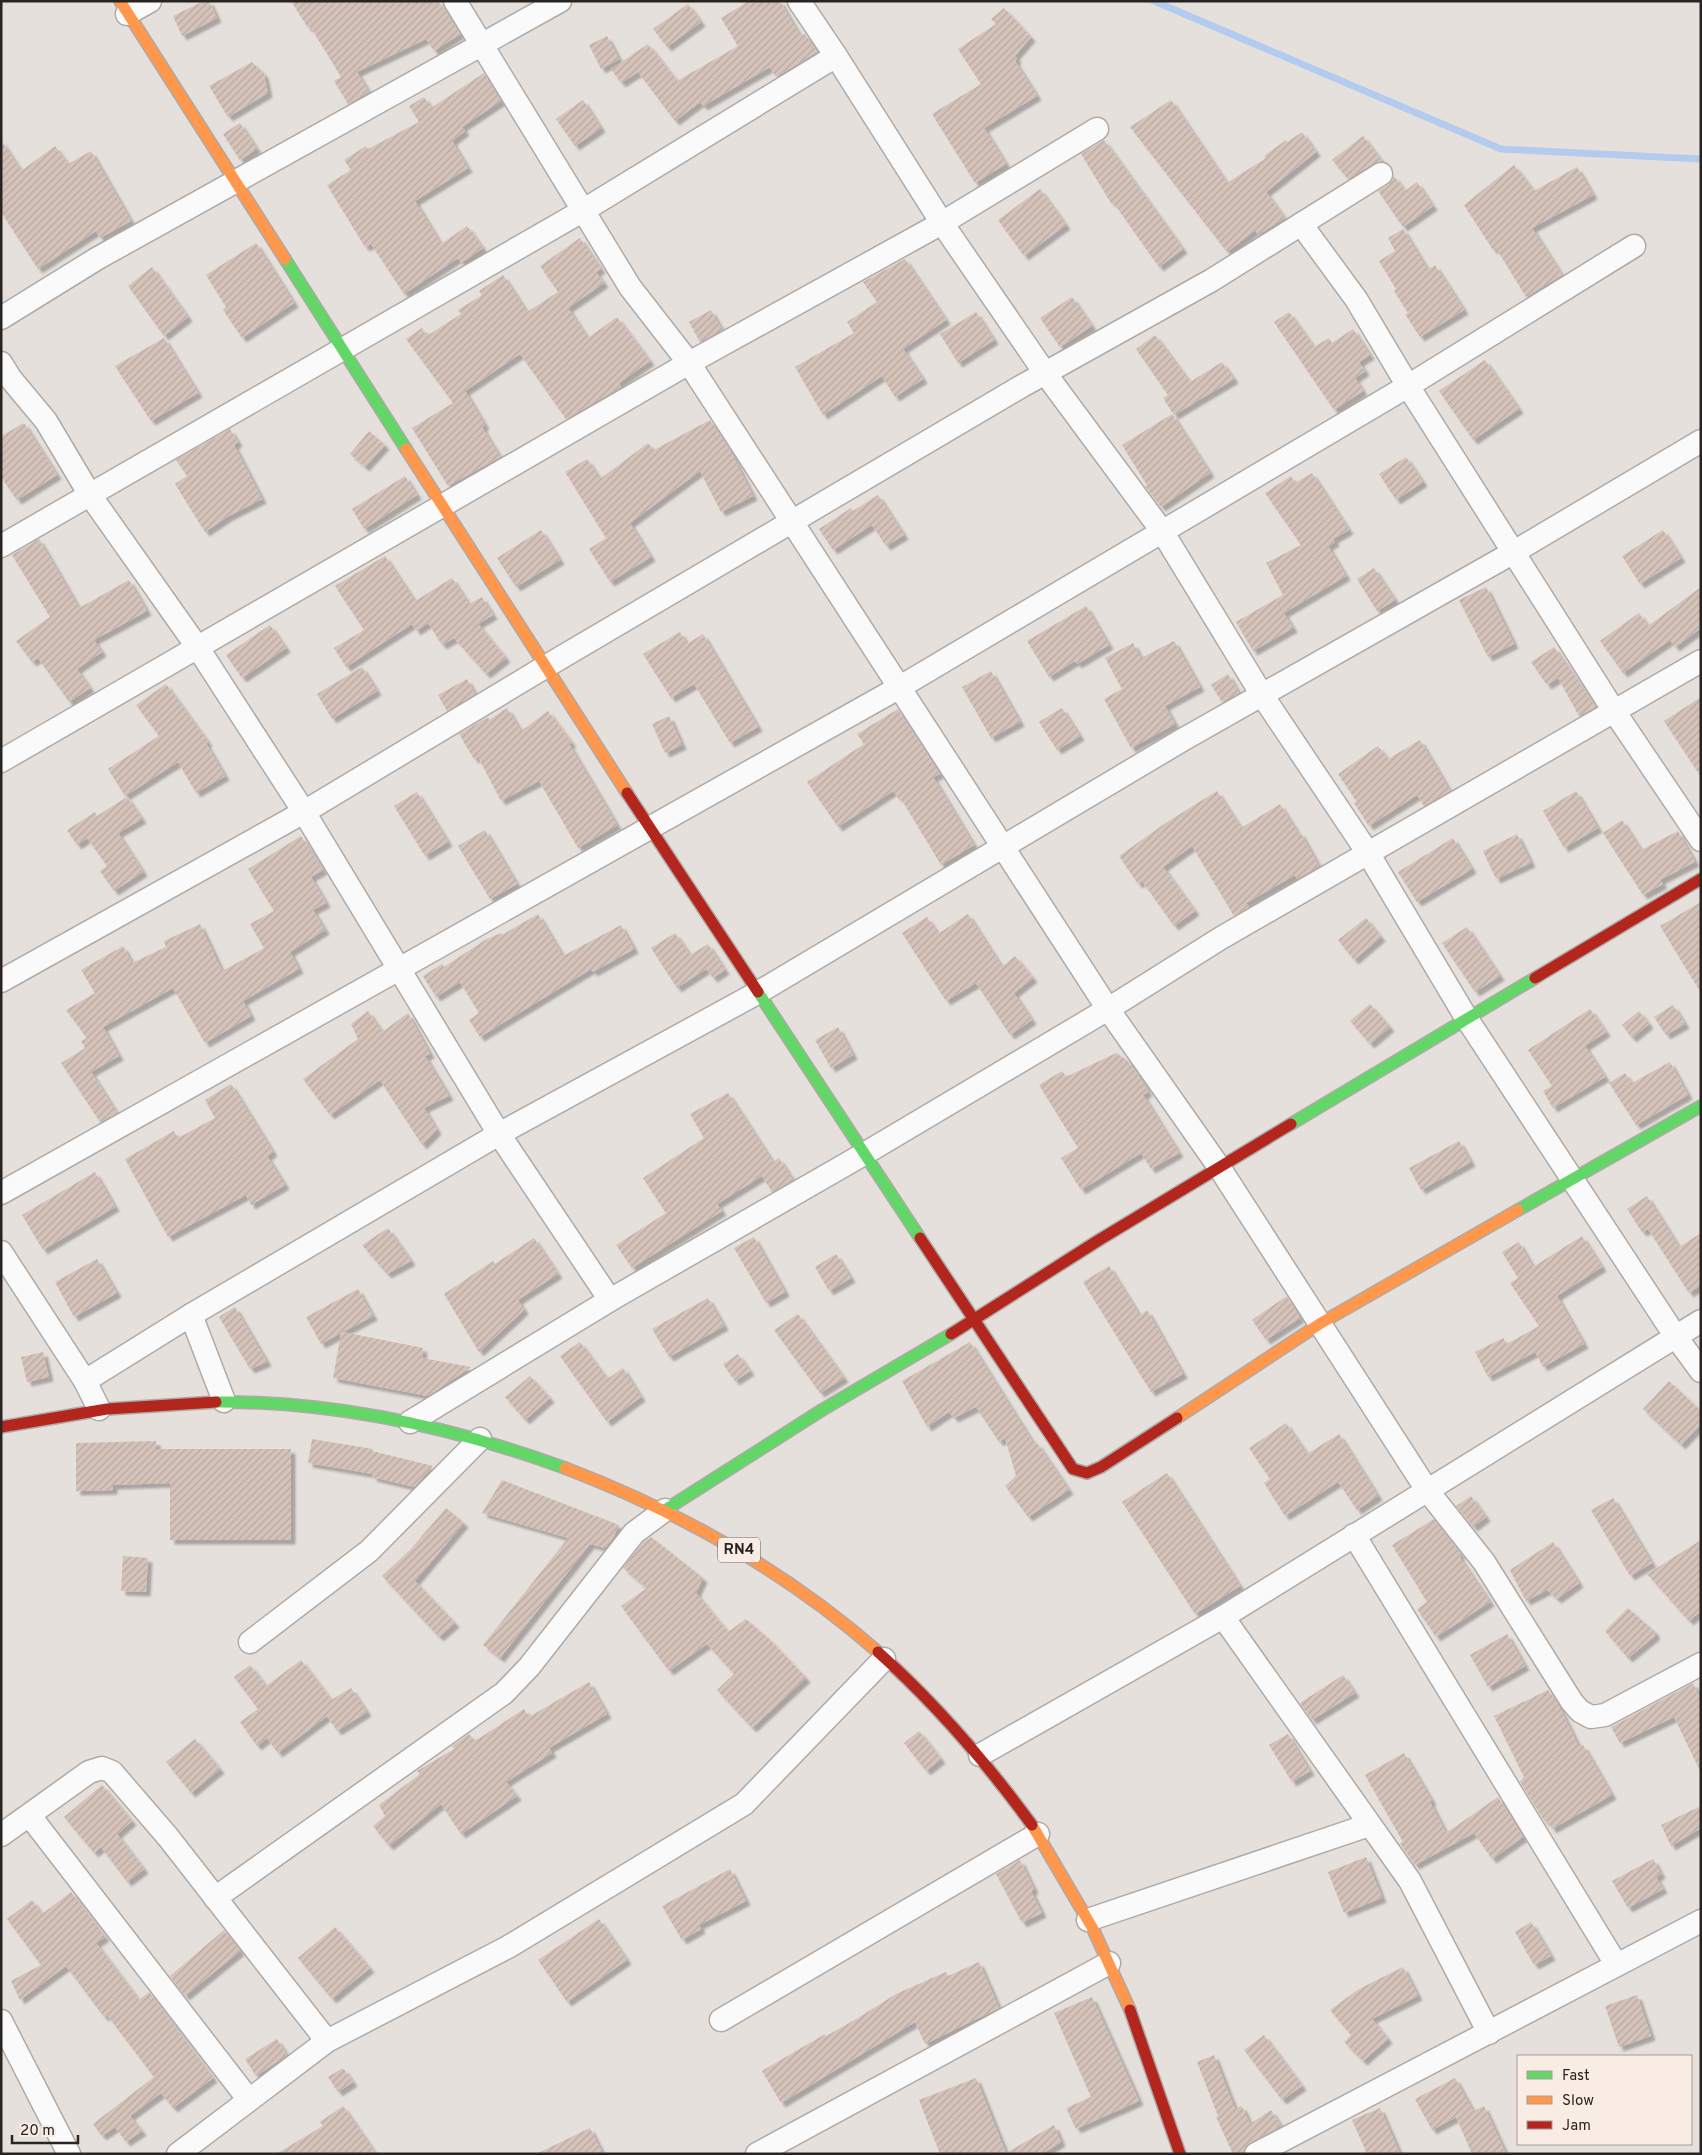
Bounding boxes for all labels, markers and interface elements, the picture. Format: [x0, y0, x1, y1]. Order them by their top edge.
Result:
road number: RN4 [718, 1538, 760, 1562]
legend [1517, 2055, 1692, 2145]
text: Fast [1562, 2067, 1590, 2086]
text: Slow [1562, 2092, 1594, 2111]
scale bar [12, 2112, 79, 2144]
text: Jam [1562, 2117, 1591, 2136]
text: 20 m [20, 2122, 55, 2141]

